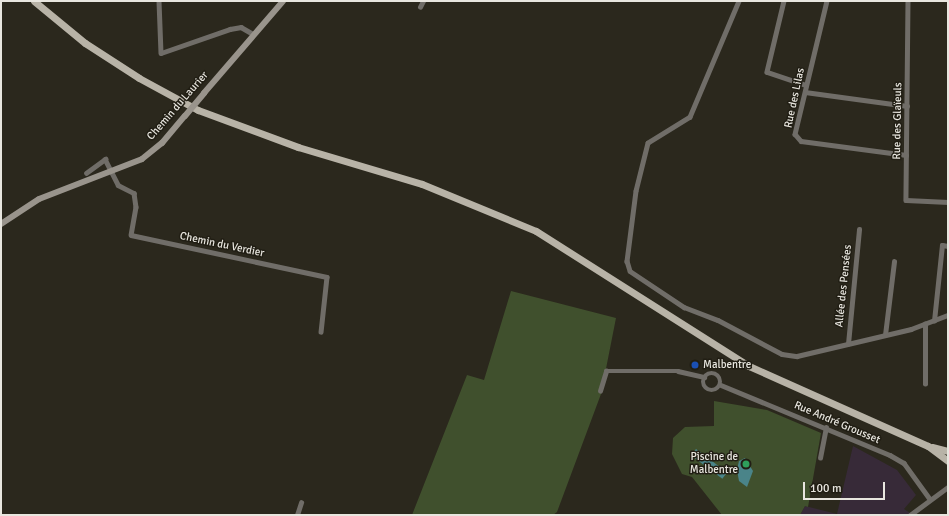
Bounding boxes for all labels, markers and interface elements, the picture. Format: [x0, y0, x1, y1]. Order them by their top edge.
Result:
street label: Rue des Lilas [782, 67, 808, 129]
street label: Chemin du Laurier [145, 69, 211, 143]
street label: Rue des Glaïeuls [891, 82, 905, 160]
street label: Chemin du Verdier [179, 230, 265, 260]
street label: Allée des Pensées [833, 244, 855, 328]
place label: Malbentre [703, 358, 751, 372]
marker: Malbentre [690, 360, 700, 370]
street label: Rue André Grousset [792, 399, 882, 447]
place label: Piscine de Malbentre [690, 451, 738, 477]
marker: Piscine de Malbentre [741, 459, 751, 469]
scale bar [805, 474, 887, 500]
text: 100 m [810, 481, 842, 496]

